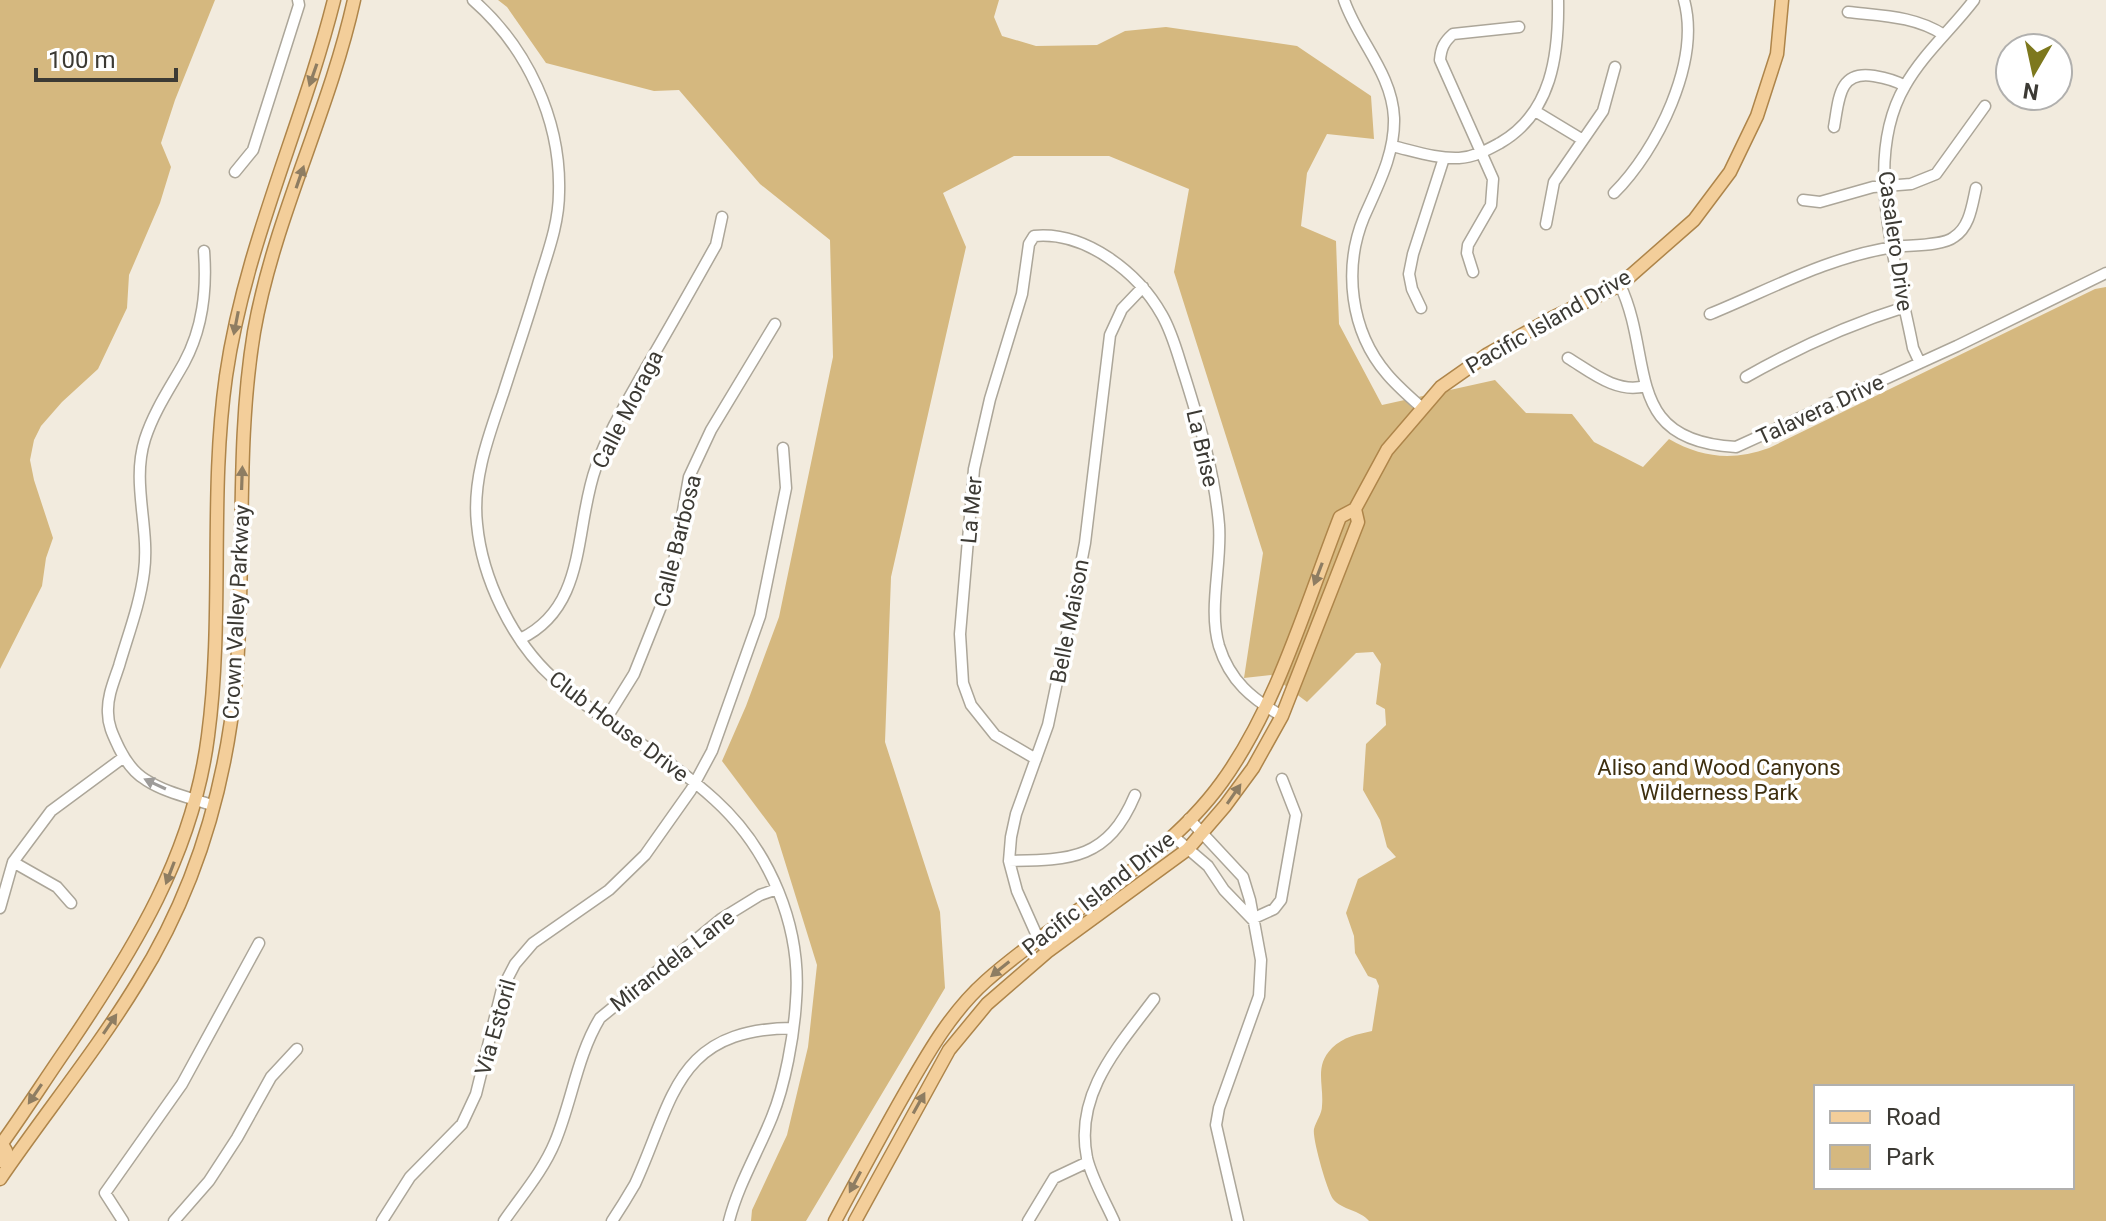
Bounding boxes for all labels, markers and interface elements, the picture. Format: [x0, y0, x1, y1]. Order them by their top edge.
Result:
scale bar [36, 32, 176, 82]
north arrow [1994, 32, 2074, 112]
text: 100 m [48, 46, 115, 74]
one-way arrow [306, 63, 318, 87]
text: N [2021, 78, 2041, 105]
one-way arrow [294, 165, 306, 189]
street label: Casalero Drive [1873, 169, 1918, 313]
street label: Pacific Island Drive [1462, 264, 1635, 379]
one-way arrow [229, 311, 242, 336]
street label: Calle Moraga [587, 346, 668, 472]
street label: Talavera Drive [1753, 369, 1888, 450]
street label: La Brise [1181, 407, 1224, 489]
one-way arrow [236, 465, 249, 490]
street label: Calle Barbosa [649, 472, 706, 610]
street label: La Mer [956, 475, 987, 545]
street label: Crown Valley Parkway [218, 503, 255, 720]
street label: Belle Maison [1045, 557, 1094, 685]
one-way arrow [1311, 562, 1324, 586]
street label: Club House Drive [544, 666, 693, 787]
park label: Aliso and Wood Canyons Wilderness Park [1597, 755, 1841, 805]
one-way arrow [143, 777, 167, 791]
one-way arrow [1225, 784, 1241, 805]
street label: Pacific Island Drive [1017, 826, 1179, 960]
one-way arrow [163, 861, 176, 885]
street label: Mirandela Lane [605, 904, 739, 1016]
one-way arrow [990, 960, 1010, 977]
street label: Via Estoril [470, 976, 521, 1078]
one-way arrow [102, 1013, 117, 1034]
one-way arrow [28, 1084, 43, 1105]
legend [1814, 1085, 2074, 1189]
one-way arrow [912, 1092, 926, 1114]
text: Road [1886, 1103, 1941, 1131]
text: Park [1886, 1143, 1935, 1171]
one-way arrow [849, 1171, 862, 1194]

